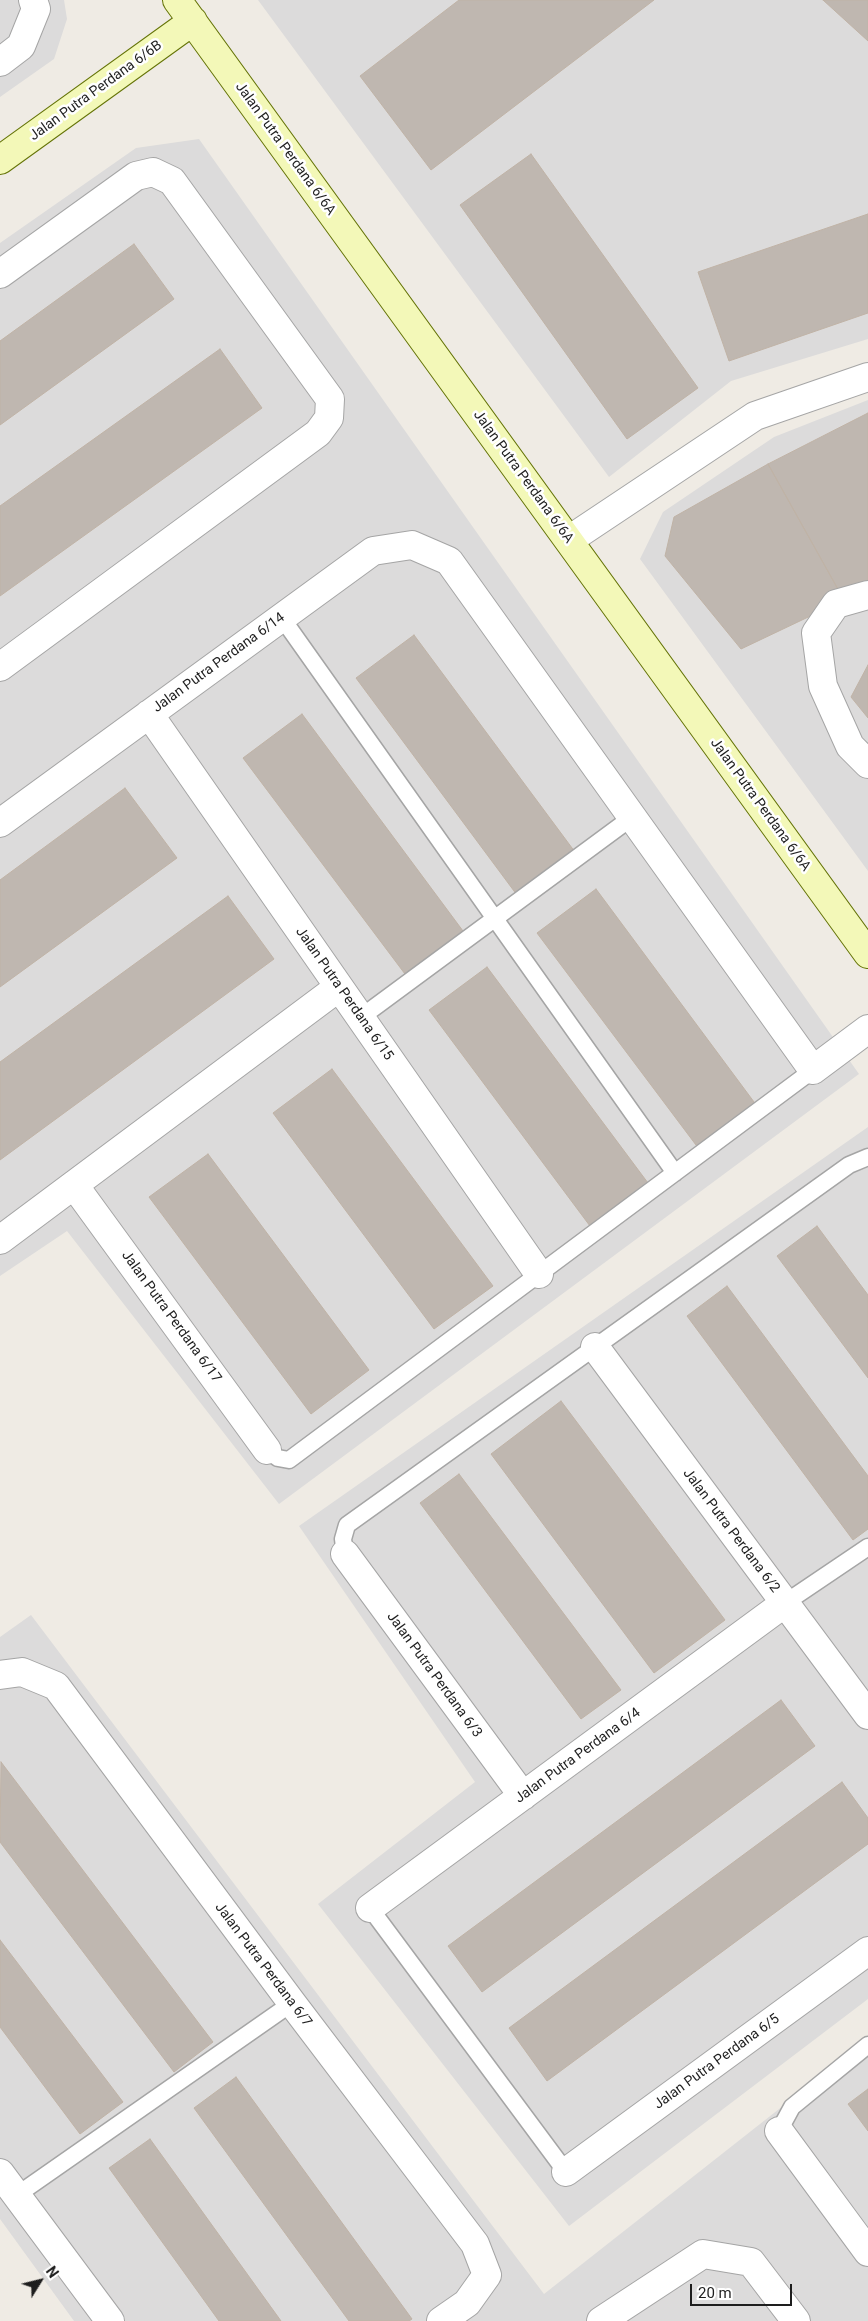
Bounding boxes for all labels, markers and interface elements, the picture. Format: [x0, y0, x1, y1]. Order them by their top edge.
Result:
street label: Jalan Putra Perdana 6/6B [27, 37, 165, 145]
street label: Jalan Putra Perdana 6/6A [231, 79, 339, 219]
street label: Jalan Putra Perdana 6/6A [469, 407, 577, 547]
street label: Jalan Putra Perdana 6/14 [150, 610, 288, 716]
street label: Jalan Putra Perdana 6/6A [706, 735, 814, 875]
street label: Jalan Putra Perdana 6/15 [292, 924, 396, 1064]
street label: Jalan Putra Perdana 6/17 [118, 1248, 224, 1386]
street label: Jalan Putra Perdana 6/2 [679, 1466, 783, 1596]
street label: Jalan Putra Perdana 6/3 [383, 1609, 485, 1741]
street label: Jalan Putra Perdana 6/4 [512, 1705, 644, 1807]
street label: Jalan Putra Perdana 6/7 [211, 1900, 315, 2030]
street label: Jalan Putra Perdana 6/5 [651, 2011, 783, 2113]
north arrow [15, 2256, 65, 2306]
text: N [43, 2263, 62, 2281]
scale bar [693, 2274, 796, 2306]
text: 20 m [698, 2284, 732, 2302]

